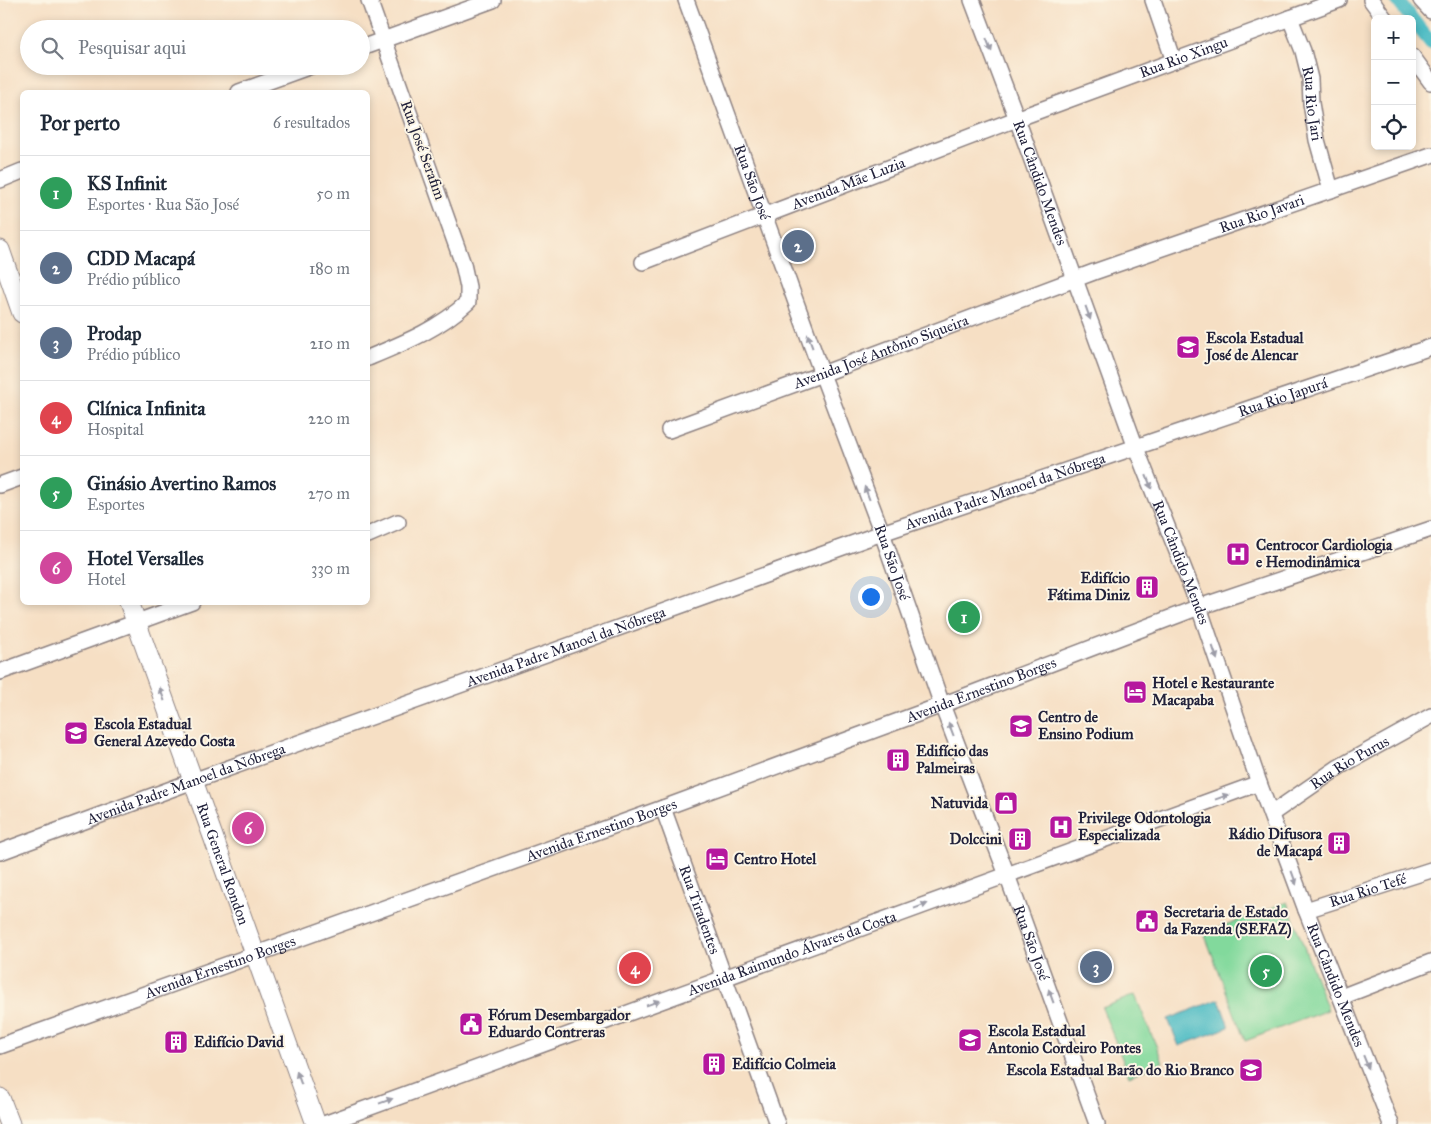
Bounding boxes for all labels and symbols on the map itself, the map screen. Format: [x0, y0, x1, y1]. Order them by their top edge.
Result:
street label: Rua Rio Xingu [1137, 33, 1230, 82]
one-way arrow [986, 38, 993, 53]
street label: Rua Rio Jari [1298, 64, 1326, 142]
street label: Rua José Serafim [396, 98, 449, 203]
street label: Rua Cândido Mendes [1009, 118, 1071, 248]
street label: Rua São José [730, 142, 775, 223]
street label: Avenida Mãe Luzia [788, 153, 908, 214]
street label: Rua Rio Javari [1217, 191, 1307, 237]
pin: 2 [782, 227, 814, 265]
one-way arrow [1084, 306, 1092, 321]
street label: Avenida José Antônio Siqueira [790, 311, 971, 393]
place label: Escola Estadual José de Alencar [1204, 329, 1304, 365]
one-way arrow [806, 334, 813, 349]
school or university icon: Escola Estadual José de Alencar [1175, 334, 1201, 360]
street label: Rua Rio Japurá [1236, 374, 1330, 421]
street label: Avenida Padre Manoel da Nóbrega [902, 449, 1108, 534]
one-way arrow [1146, 475, 1154, 489]
one-way arrow [863, 486, 870, 501]
street label: Rua Cândido Mendes [1149, 498, 1213, 627]
street label: Rua São José [871, 522, 914, 603]
place label: Centrocor Cardiologia e Hemodinâmica [1256, 536, 1393, 571]
hospital icon: Centrocor Cardiologia e Hemodinâmica [1225, 541, 1251, 567]
place label: Edifício Fátima Diniz [1047, 569, 1130, 604]
building icon: Edifício Fátima Diniz [1134, 574, 1160, 600]
your location [858, 584, 884, 610]
pin: 1 [948, 598, 980, 636]
street label: Avenida Padre Manoel da Nóbrega [463, 603, 668, 691]
one-way arrow [1212, 645, 1219, 660]
street label: Avenida Ernestino Borges [903, 653, 1059, 727]
place label: Hotel e Restaurante Macapaba [1152, 674, 1275, 710]
hotel icon: Hotel e Restaurante Macapaba [1122, 679, 1148, 705]
one-way arrow [158, 686, 166, 701]
place label: Centro de Ensino Podium [1038, 708, 1134, 743]
school or university icon: Centro de Ensino Podium [1008, 713, 1034, 739]
place label: Escola Estadual General Azevedo Costa [94, 715, 235, 750]
school or university icon: Escola Estadual General Azevedo Costa [63, 720, 89, 746]
one-way arrow [947, 721, 955, 736]
street label: Rua Rio Purus [1306, 732, 1392, 793]
street label: Avenida Padre Manoel da Nóbrega [83, 739, 288, 829]
place label: Edifício das Palmeiras [916, 742, 989, 777]
building icon: Edifício das Palmeiras [885, 747, 911, 773]
shop icon: Natuvida [993, 790, 1019, 816]
one-way arrow [1215, 793, 1230, 801]
place label: Natuvida [931, 794, 989, 812]
street label: Avenida Ernestino Borges [523, 795, 679, 866]
street label: Rua General Rondon [193, 800, 253, 927]
pin: 6 [232, 809, 264, 847]
place label: Privilege Odontologia Especializada [1078, 809, 1212, 845]
hospital icon: Privilege Odontologia Especializada [1048, 814, 1074, 840]
place label: Rádio Difusora de Macapá [1229, 825, 1323, 861]
building icon: Dolccini [1007, 826, 1033, 852]
place label: Dolccini [950, 830, 1003, 848]
building icon: Rádio Difusora de Macapá [1326, 830, 1352, 856]
hotel icon: Centro Hotel [704, 846, 730, 872]
place label: Centro Hotel [734, 850, 817, 868]
street label: Rua Tiradentes [675, 863, 724, 957]
street label: Rua Rio Tefé [1327, 869, 1409, 911]
one-way arrow [1290, 871, 1298, 886]
one-way arrow [914, 902, 929, 909]
street label: Rua São José [1010, 902, 1054, 984]
place label: Secretaria de Estado da Fazenda (SEFAZ) [1164, 903, 1292, 939]
street label: Avenida Raimundo Álvares da Costa [684, 907, 899, 1000]
public building icon: Secretaria de Estado da Fazenda (SEFAZ) [1134, 908, 1160, 934]
street label: Rua Cândido Mendes [1303, 920, 1368, 1049]
street label: Avenida Ernestino Borges [142, 932, 298, 1003]
pin: 3 [1080, 948, 1112, 986]
pin: 4 [619, 949, 651, 987]
pin: 5 [1250, 952, 1282, 990]
one-way arrow [1047, 988, 1055, 1003]
one-way arrow [646, 999, 661, 1006]
place label: Fórum Desembargador Eduardo Contreras [488, 1006, 631, 1041]
public building icon: Fórum Desembargador Eduardo Contreras [458, 1011, 484, 1037]
place label: Escola Estadual Antonio Cordeiro Pontes [987, 1022, 1141, 1057]
school or university icon: Escola Estadual Antonio Cordeiro Pontes [957, 1027, 983, 1053]
building icon: Edifício David [163, 1029, 189, 1055]
place label: Edifício David [194, 1033, 284, 1051]
building icon: Edifício Colmeia [701, 1051, 727, 1077]
place label: Edifício Colmeia [732, 1055, 837, 1073]
one-way arrow [1363, 1055, 1371, 1069]
school or university icon: Escola Estadual Barão do Rio Branco [1238, 1057, 1264, 1083]
place label: Escola Estadual Barão do Rio Branco [1006, 1061, 1234, 1079]
one-way arrow [295, 1070, 303, 1085]
one-way arrow [379, 1097, 394, 1105]

